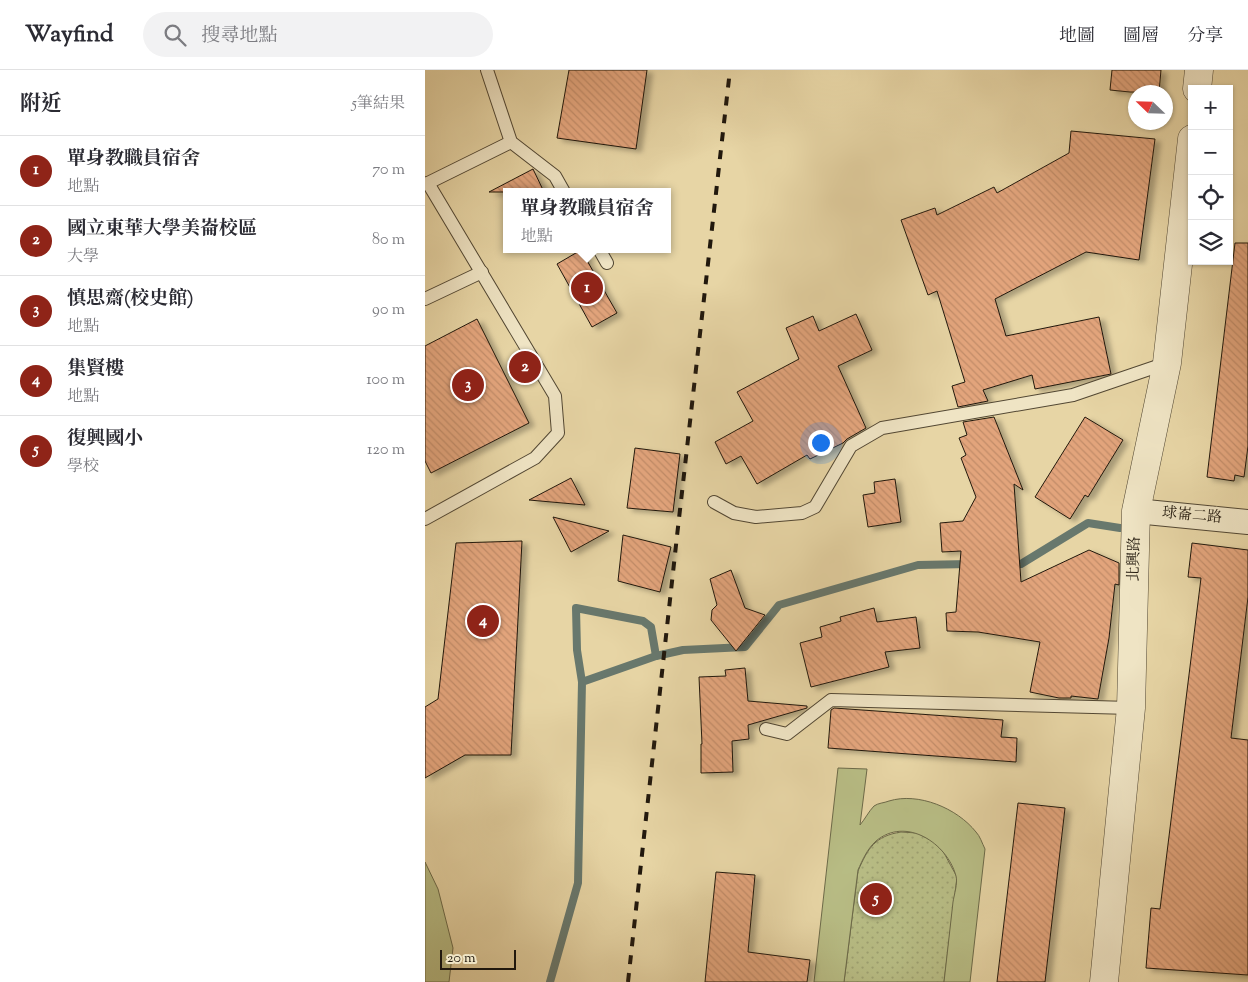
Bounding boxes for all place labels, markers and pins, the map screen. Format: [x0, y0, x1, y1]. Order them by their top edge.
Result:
pin: 1 [571, 269, 603, 307]
pin: 2 [509, 348, 541, 386]
pin: 3 [452, 366, 484, 404]
pin: 4 [467, 602, 499, 640]
pin: 5 [860, 880, 892, 918]

